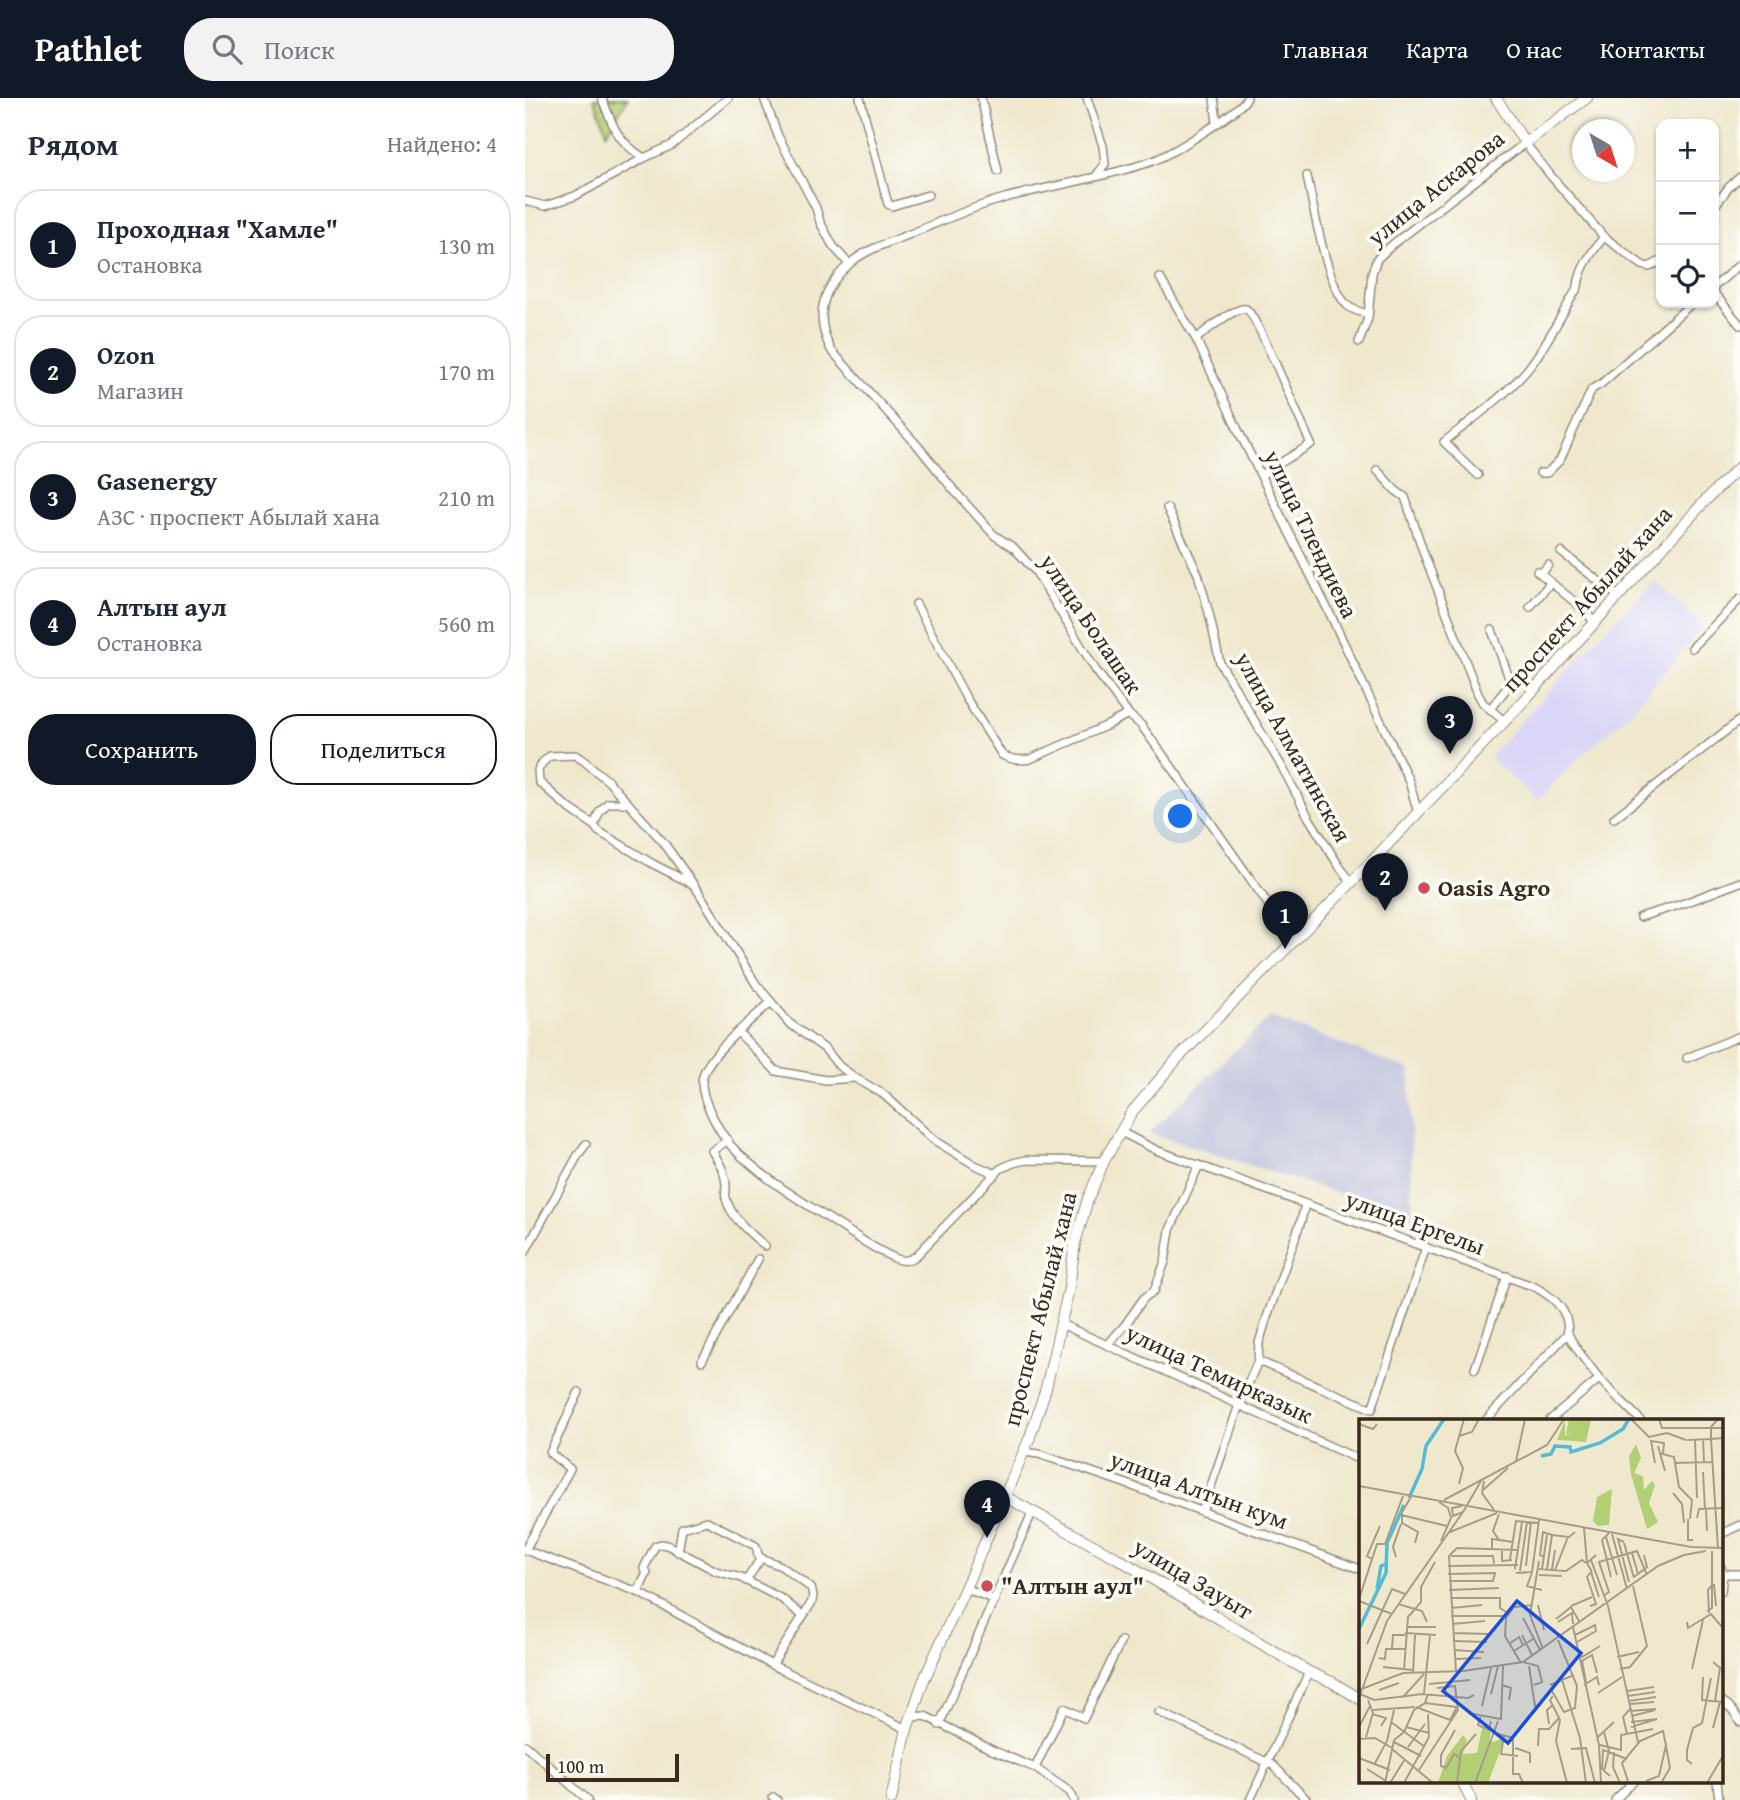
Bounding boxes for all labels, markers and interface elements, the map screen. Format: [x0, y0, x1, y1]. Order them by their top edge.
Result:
search box [184, 18, 674, 81]
text: Pathlet [35, 25, 142, 73]
icon: search [208, 30, 246, 68]
text: Поиск [264, 30, 335, 69]
text: Главная [1283, 32, 1368, 67]
text: Карта [1406, 32, 1468, 67]
text: О нас [1506, 32, 1562, 67]
text: Контакты [1600, 32, 1705, 67]
north arrow [1572, 119, 1635, 182]
map controls [1656, 119, 1719, 308]
button: + [1656, 119, 1719, 182]
street label: улица Аскарова [1359, 121, 1512, 255]
text: Рядом [28, 122, 119, 166]
text: Найдено: 4 [387, 127, 497, 160]
button: − [1656, 182, 1719, 245]
text: Проходная "Хамле" [97, 209, 338, 248]
text: 1 [47, 229, 59, 262]
text: 130 m [438, 229, 495, 262]
button: locate [1656, 245, 1719, 308]
text: Остановка [97, 248, 203, 281]
text: Ozon [97, 335, 155, 374]
text: 2 [47, 355, 59, 388]
text: 170 m [438, 355, 495, 388]
text: Магазин [97, 374, 184, 407]
street label: улица Тлендиева [1255, 443, 1368, 624]
text: Gasenergy [97, 461, 217, 500]
text: 3 [47, 481, 59, 514]
text: 210 m [438, 481, 495, 514]
street label: проспект Абылай хана [1493, 497, 1680, 700]
text: АЗС · проспект Абылай хана [97, 500, 380, 533]
street label: улица Болашак [1031, 546, 1152, 701]
text: Алтын аул [97, 587, 227, 626]
text: 4 [47, 607, 59, 640]
text: 560 m [438, 607, 495, 640]
text: Остановка [97, 626, 203, 659]
street label: улица Алматинская [1226, 644, 1360, 848]
pin: 3 [1427, 696, 1473, 754]
button: Сохранить [28, 714, 256, 785]
button: Поделиться [270, 714, 497, 785]
your location [1163, 799, 1197, 833]
pin: 2 [1362, 853, 1408, 911]
place label: Oasis Agro [1438, 870, 1550, 905]
marker: Oasis Agro [1416, 880, 1432, 896]
pin: 1 [1262, 891, 1308, 949]
street label: улица Ергелы [1339, 1181, 1490, 1264]
street label: проспект Абылай хана [993, 1187, 1086, 1430]
street label: улица Темирказык [1119, 1314, 1319, 1432]
inset map [1359, 1419, 1723, 1783]
street label: улица Алтын кум [1104, 1441, 1293, 1538]
pin: 4 [964, 1480, 1010, 1538]
street label: улица Зауыт [1126, 1528, 1260, 1628]
place label: "Алтын аул" [1001, 1568, 1144, 1603]
marker: "Алтын аул" [979, 1578, 995, 1594]
scale bar [546, 1751, 679, 1783]
text: 100 m [557, 1752, 604, 1780]

